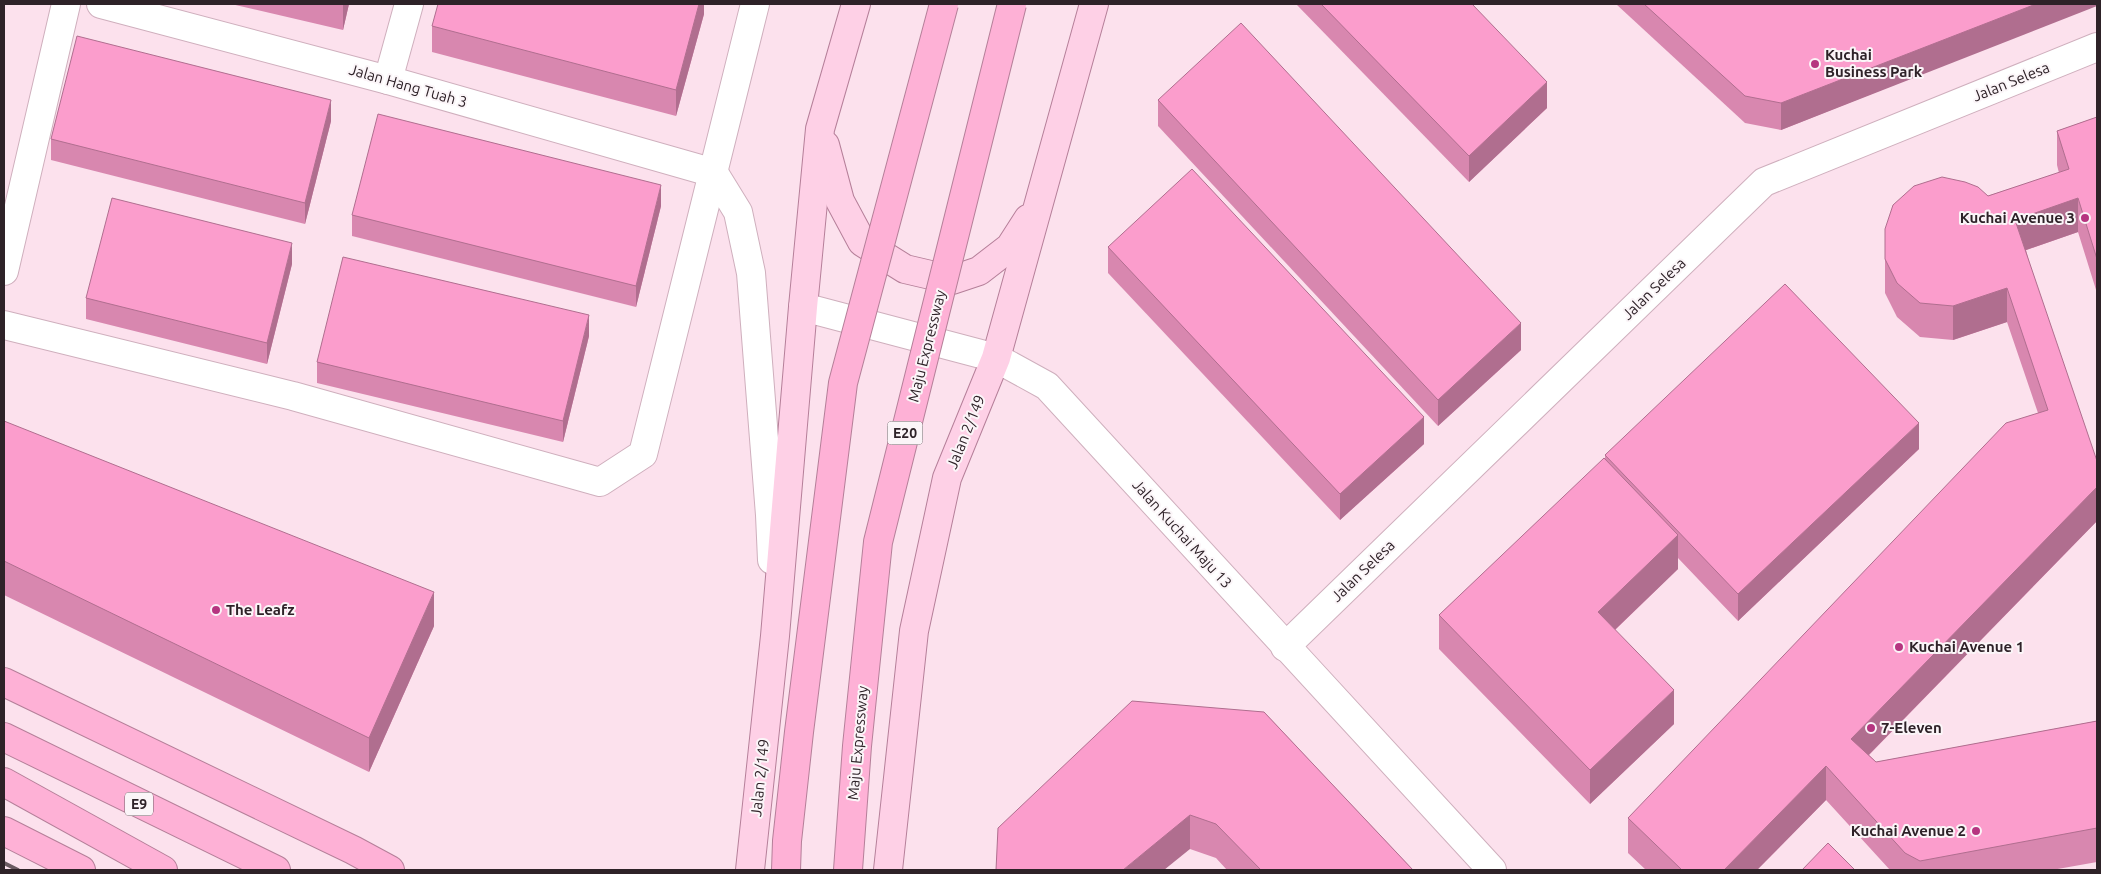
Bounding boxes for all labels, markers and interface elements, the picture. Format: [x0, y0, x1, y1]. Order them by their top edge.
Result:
place label: Kuchai Business Park [1825, 46, 1923, 80]
marker: Kuchai Business Park [1809, 58, 1821, 70]
street label: Jalan Selesa [1970, 58, 2052, 105]
street label: Jalan Hang Tuah 3 [347, 61, 469, 111]
place label: Kuchai Avenue 3 [1960, 209, 2075, 226]
marker: Kuchai Avenue 3 [2079, 212, 2091, 224]
street label: Jalan Selesa [1618, 254, 1689, 323]
street label: Maju Expressway [904, 288, 949, 404]
street label: Jalan 2/149 [943, 392, 988, 471]
road number: E20 [888, 422, 922, 444]
street label: Jalan Kuchai Maju 13 [1129, 476, 1236, 591]
street label: Jalan Selesa [1327, 536, 1398, 605]
place label: The Leafz [226, 601, 295, 618]
marker: The Leafz [210, 604, 222, 616]
place label: Kuchai Avenue 1 [1909, 638, 2024, 655]
marker: Kuchai Avenue 1 [1893, 641, 1905, 653]
street label: Maju Expressway [844, 685, 871, 801]
place label: 7-Eleven [1881, 719, 1942, 736]
marker: 7-Eleven [1865, 722, 1877, 734]
street label: Jalan 2/149 [747, 738, 772, 818]
road number: E9 [125, 792, 153, 816]
place label: Kuchai Avenue 2 [1851, 822, 1966, 839]
marker: Kuchai Avenue 2 [1970, 825, 1982, 837]

